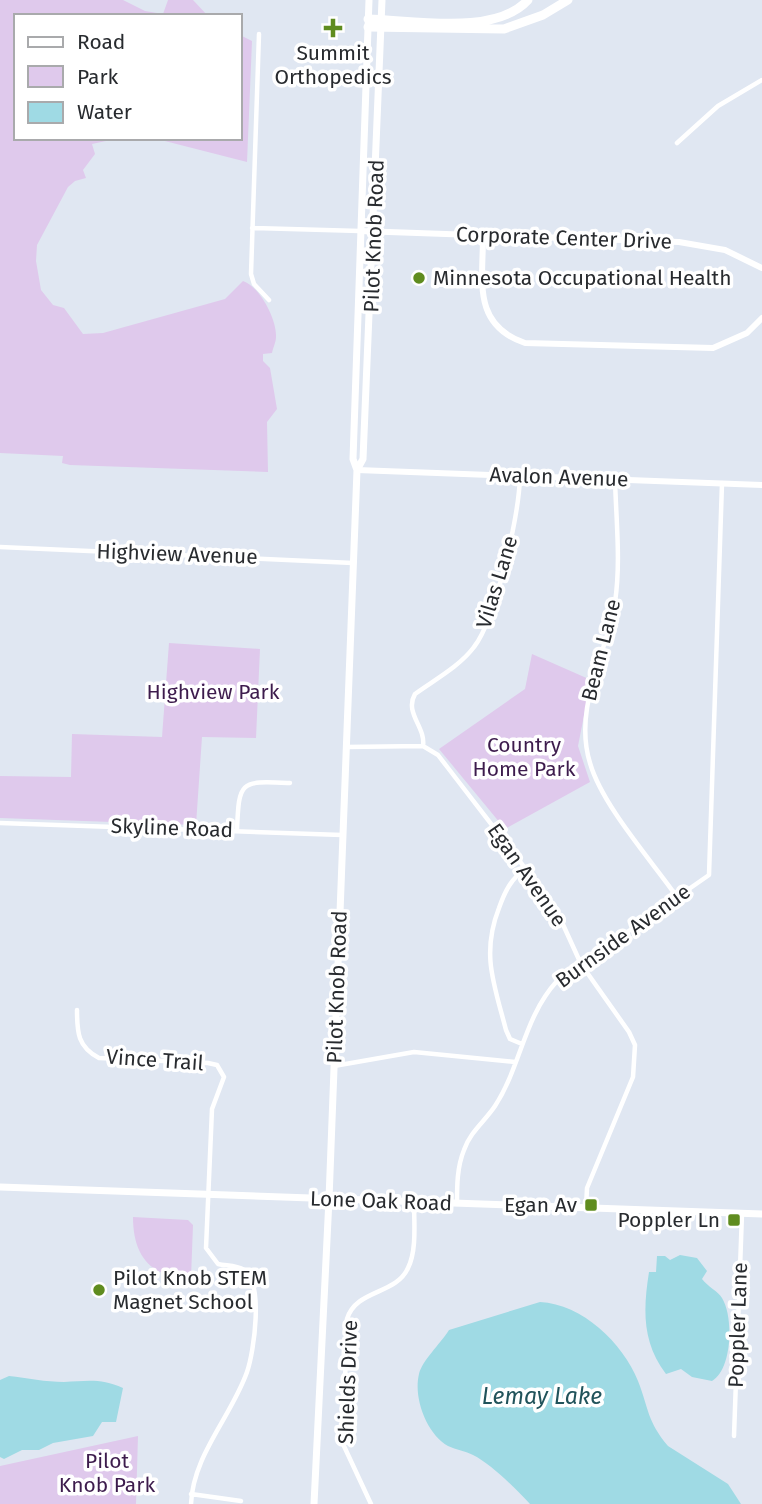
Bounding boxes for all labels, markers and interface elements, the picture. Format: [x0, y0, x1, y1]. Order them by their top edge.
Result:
legend [14, 14, 242, 140]
marker: Summit Orthopedics [323, 18, 343, 38]
text: Road [77, 29, 125, 55]
place label: Summit Orthopedics [274, 40, 392, 90]
text: Park [77, 64, 119, 90]
text: Water [77, 99, 132, 125]
street label: Pilot Knob Road [358, 159, 390, 313]
street label: Corporate Center Drive [455, 221, 673, 255]
place label: Minnesota Occupational Health [433, 265, 731, 291]
marker: Minnesota Occupational Health [411, 270, 427, 286]
street label: Avalon Avenue [489, 462, 629, 492]
street label: Vilas Lane [471, 532, 523, 632]
street label: Highview Avenue [96, 538, 258, 570]
street label: Beam Lane [576, 596, 626, 704]
park label: Highview Park [147, 679, 280, 705]
park label: Country Home Park [473, 732, 576, 782]
street label: Skyline Road [110, 813, 234, 843]
street label: Egan Avenue [482, 818, 572, 932]
street label: Burnside Avenue [550, 878, 696, 994]
street label: Pilot Knob Road [321, 910, 353, 1064]
street label: Vince Trail [105, 1044, 205, 1076]
street label: Lone Oak Road [310, 1186, 452, 1216]
place label: Egan Av [504, 1192, 578, 1218]
marker: Egan Av [583, 1197, 599, 1213]
place label: Poppler Ln [617, 1207, 720, 1233]
marker: Poppler Ln [726, 1212, 742, 1228]
street label: Poppler Lane [723, 1262, 753, 1388]
place label: Pilot Knob STEM Magnet School [113, 1265, 267, 1315]
marker: Pilot Knob STEM Magnet School [91, 1282, 107, 1298]
street label: Shields Drive [333, 1319, 363, 1445]
water label: Lemay Lake [482, 1382, 602, 1410]
park label: Pilot Knob Park [59, 1448, 155, 1498]

